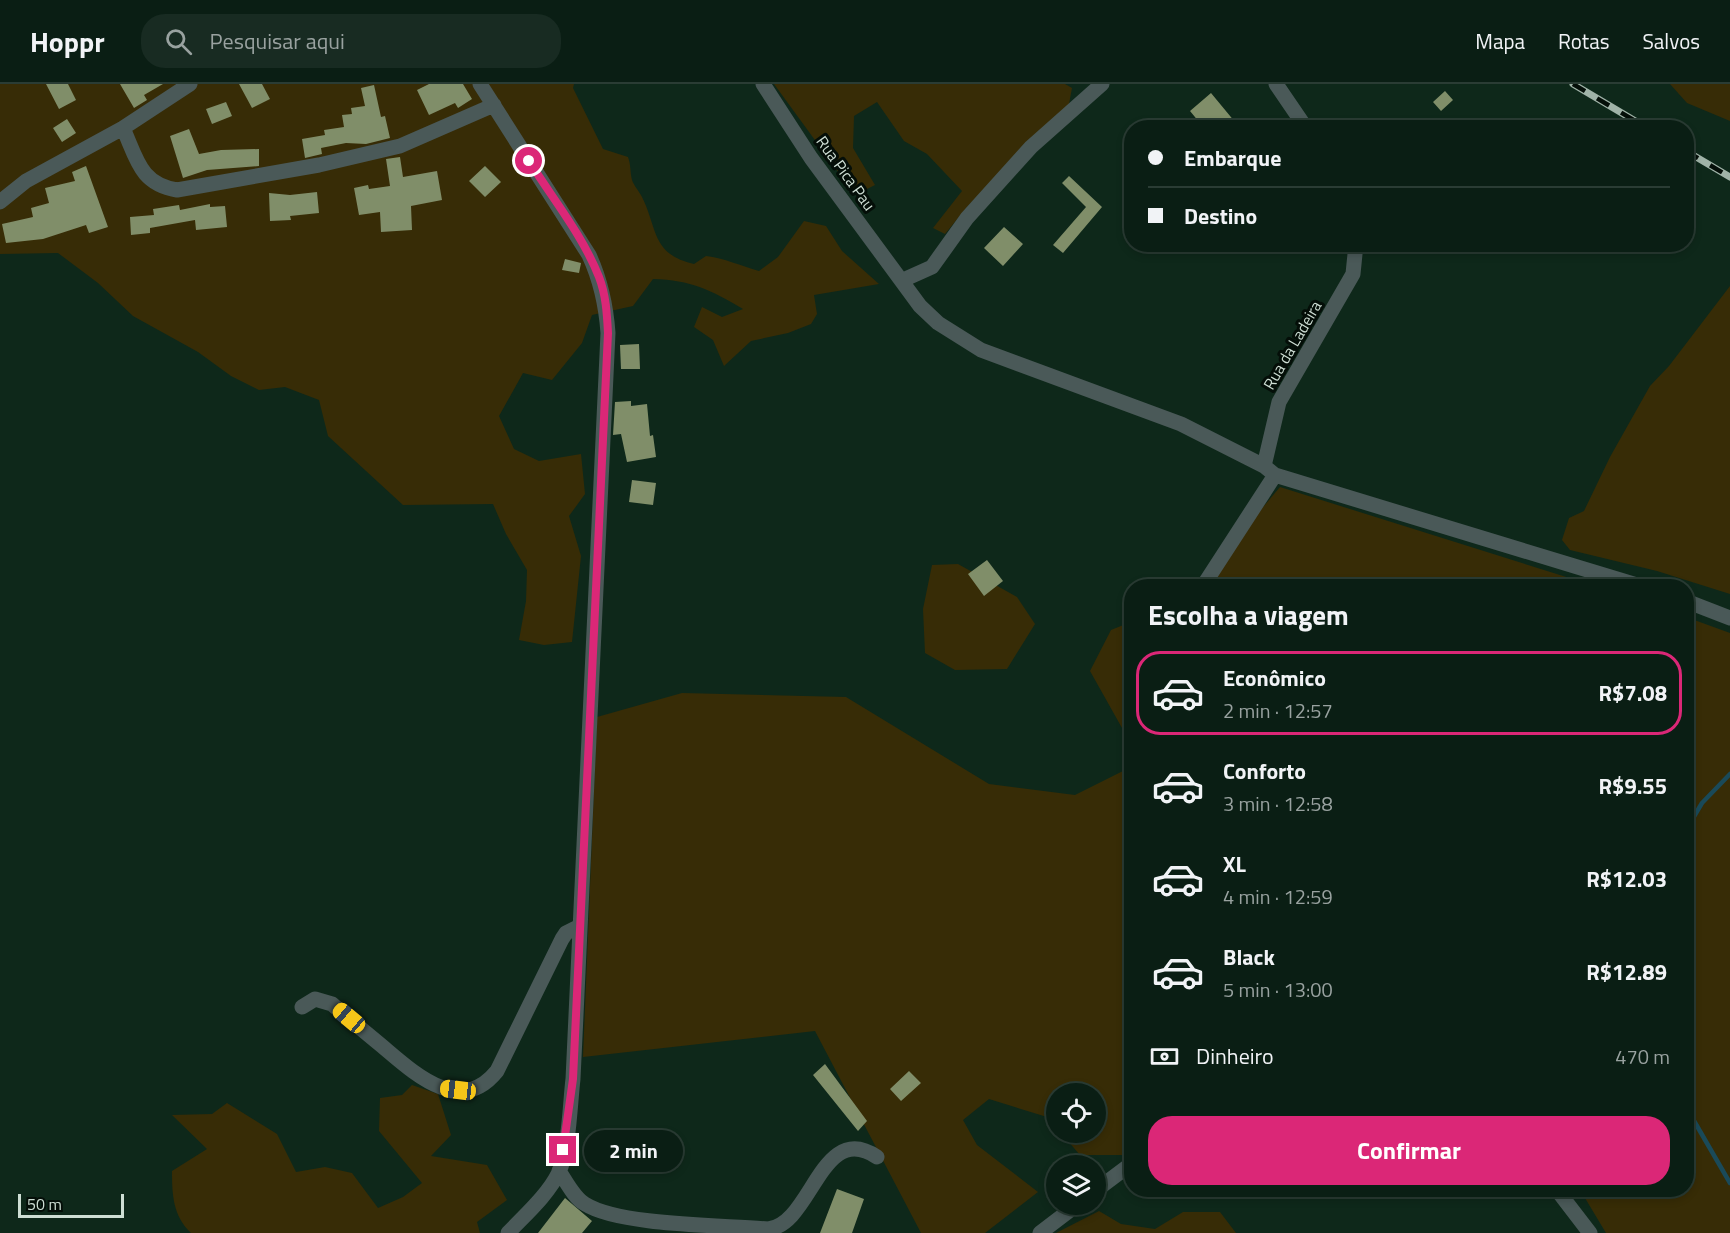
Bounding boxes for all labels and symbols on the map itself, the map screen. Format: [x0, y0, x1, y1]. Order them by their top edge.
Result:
street label: Rua Pica Pau [811, 131, 881, 215]
route start [515, 147, 542, 174]
street label: Rua da Ladeira [1257, 296, 1327, 394]
car [329, 1000, 369, 1036]
car [439, 1079, 477, 1101]
callout: 2 min [584, 1129, 683, 1171]
route end [549, 1136, 576, 1163]
scale bar [18, 1191, 124, 1218]

